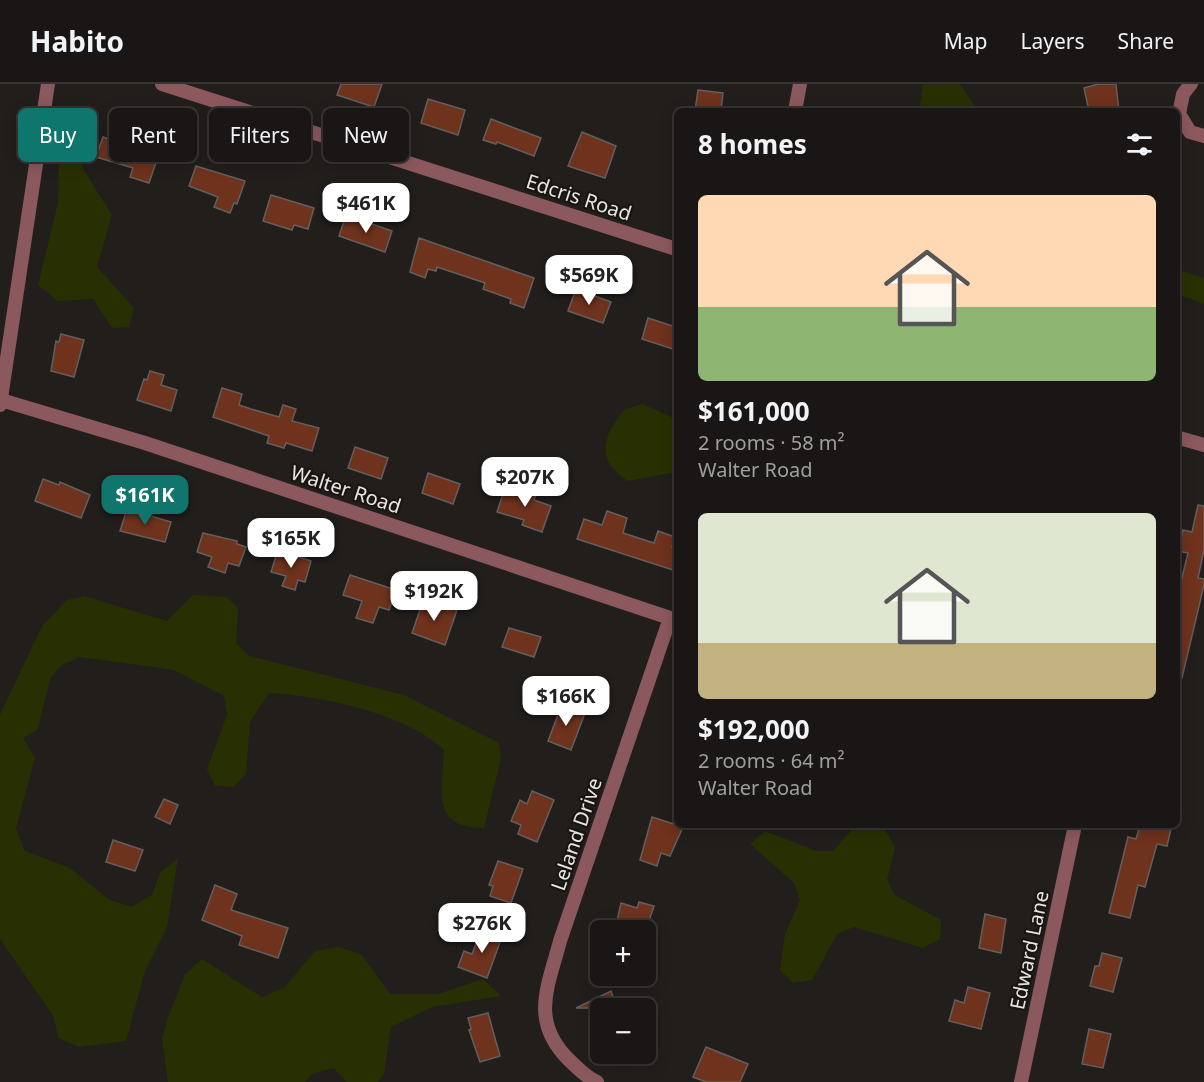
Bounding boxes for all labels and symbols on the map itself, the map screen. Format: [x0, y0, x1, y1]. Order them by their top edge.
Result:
street label: Edcris Road [523, 167, 635, 227]
pin: $461K [324, 183, 408, 234]
pin: $569K [547, 255, 631, 306]
pin: $207K [483, 457, 567, 508]
street label: Walter Road [287, 458, 405, 520]
pin: $161K [103, 475, 187, 526]
pin: $165K [249, 518, 333, 569]
pin: $192K [392, 571, 476, 622]
pin: $166K [524, 676, 608, 727]
street label: Leland Drive [544, 774, 608, 894]
street label: Edward Lane [1003, 888, 1055, 1012]
pin: $276K [440, 903, 524, 954]

